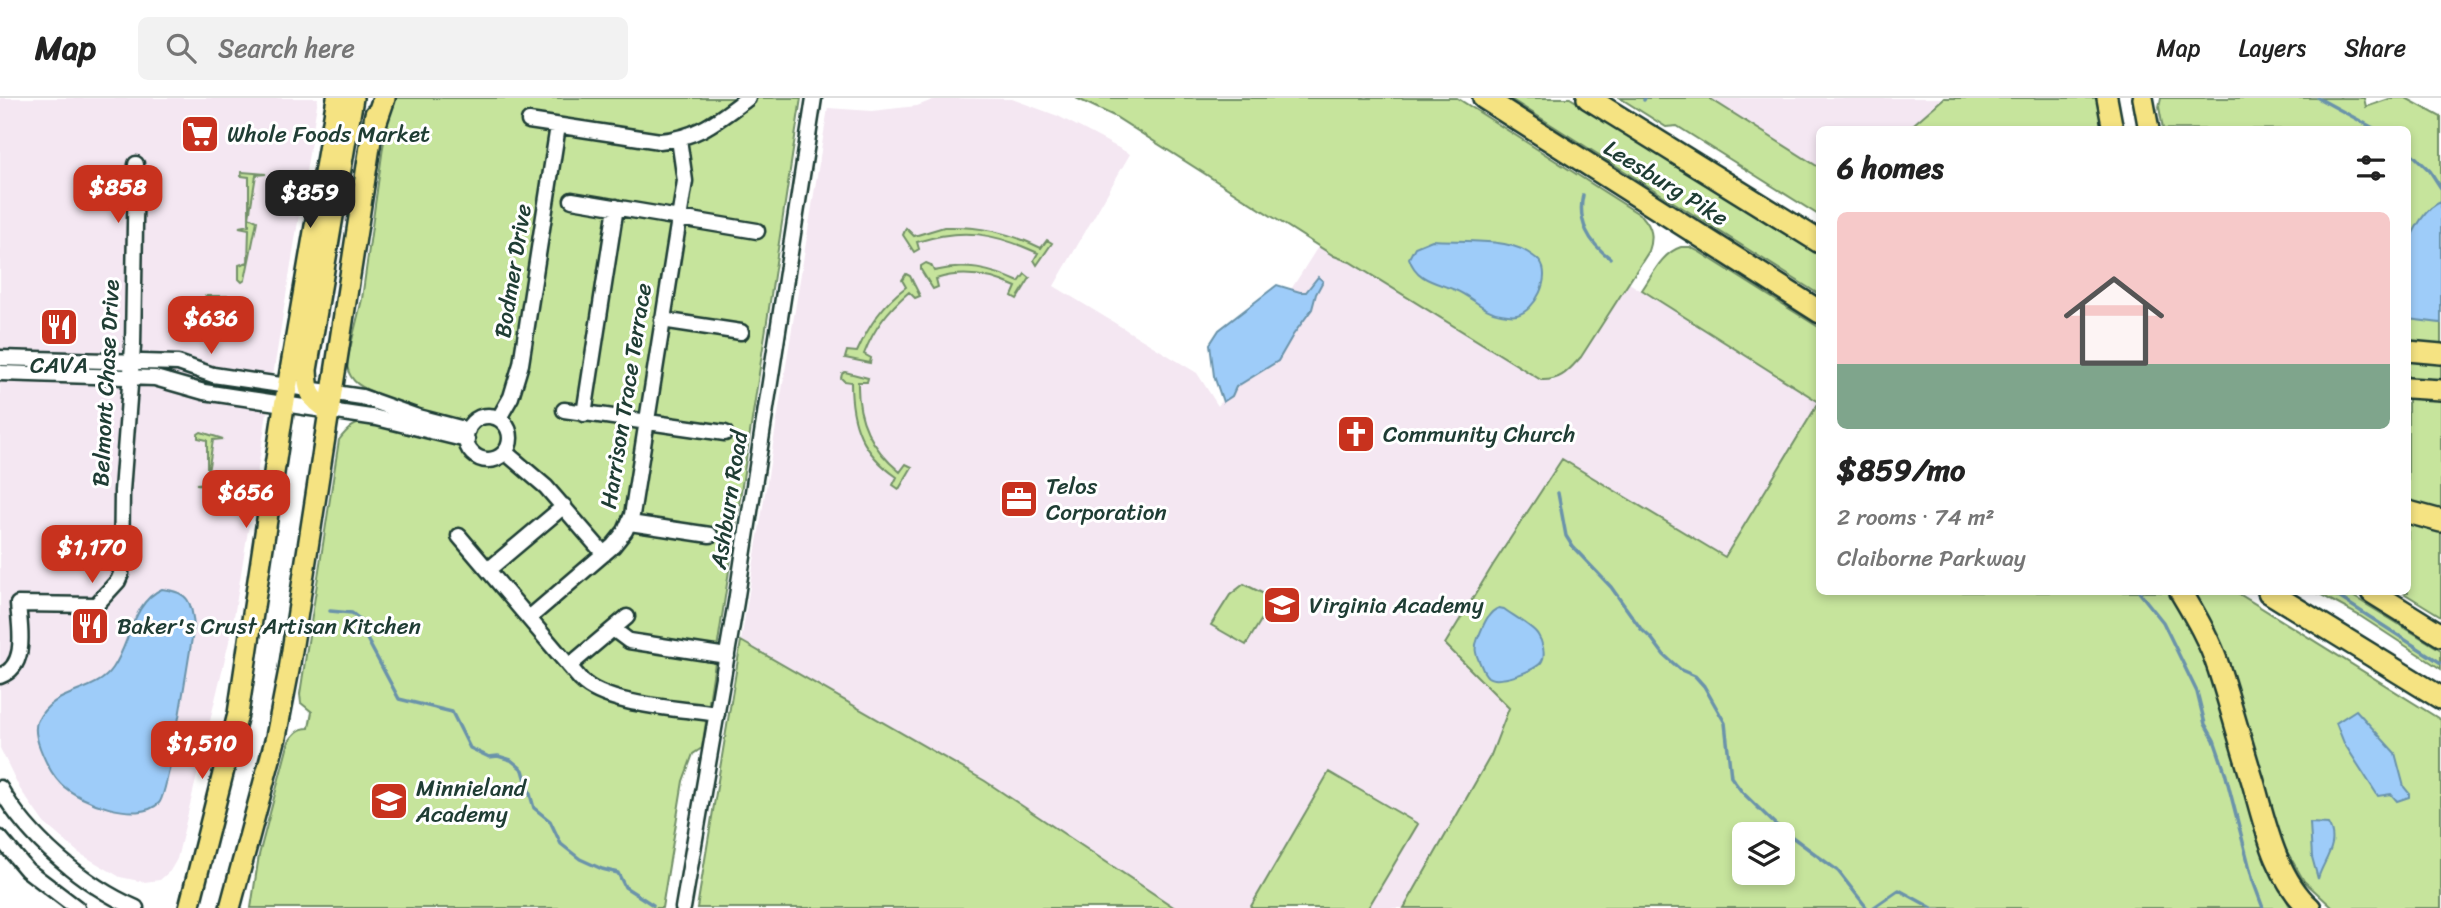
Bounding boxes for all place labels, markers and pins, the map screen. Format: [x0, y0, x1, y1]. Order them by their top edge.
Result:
supermarket icon: Whole Foods Market [179, 113, 221, 155]
place label: Whole Foods Market [227, 114, 430, 155]
pin: $858 [77, 166, 159, 225]
pin: $859 [269, 170, 351, 230]
pin: $636 [170, 296, 252, 356]
restaurant icon: CAVA [38, 306, 80, 348]
place label: CAVA [30, 345, 88, 386]
church icon: Community Church [1335, 413, 1377, 455]
place label: Community Church [1383, 414, 1575, 455]
place label: Telos Corporation [1046, 466, 1167, 533]
pin: $656 [205, 470, 287, 530]
office icon: Telos Corporation [998, 478, 1040, 520]
pin: $1,170 [35, 526, 149, 585]
school or university icon: Virginia Academy [1261, 584, 1303, 626]
place label: Virginia Academy [1309, 585, 1484, 626]
restaurant icon: Baker's Crust Artisan Kitchen [69, 605, 111, 647]
place label: Baker's Crust Artisan Kitchen [117, 606, 421, 647]
pin: $1,510 [145, 722, 259, 781]
place label: Minnieland Academy [415, 768, 528, 835]
school or university icon: Minnieland Academy [368, 780, 410, 822]

